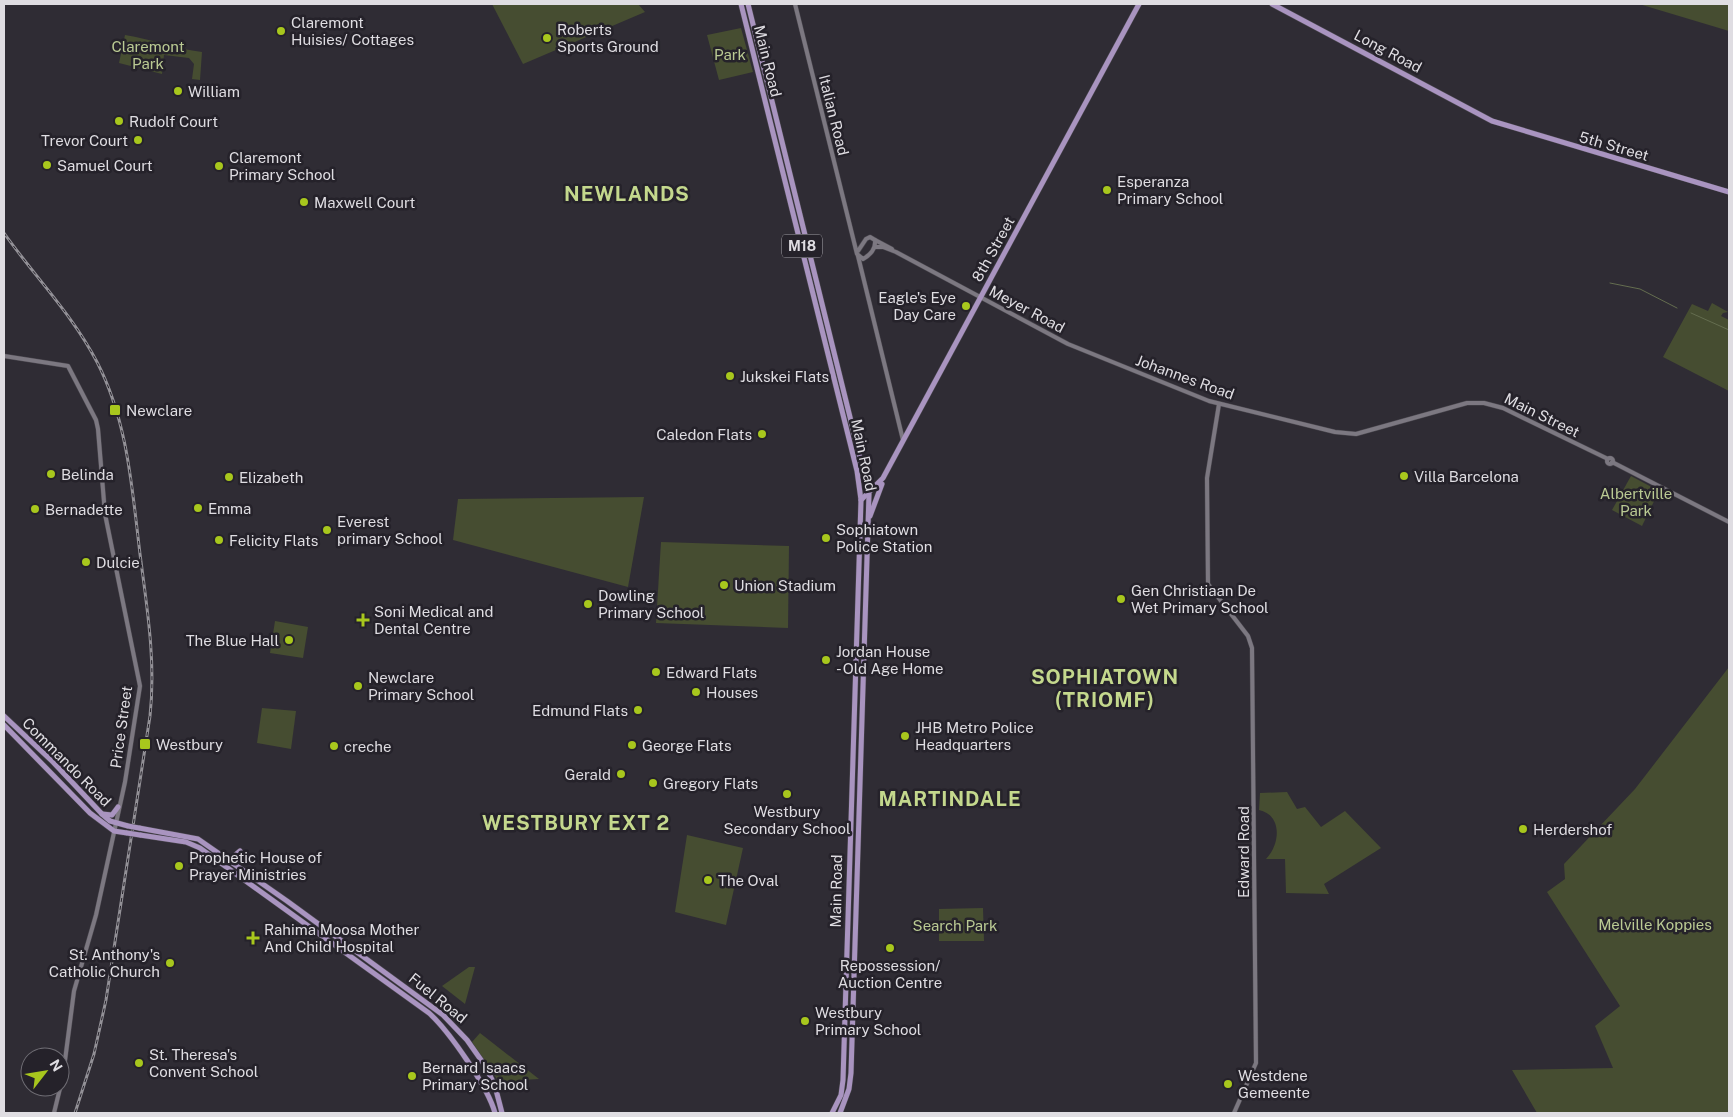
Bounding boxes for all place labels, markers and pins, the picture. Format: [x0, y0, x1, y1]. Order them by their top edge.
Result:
place label: Claremont Huisies/ Cottages [291, 14, 414, 48]
place label: Roberts Sports Ground [557, 21, 659, 55]
marker: Claremont Huisies/ Cottages [275, 25, 287, 37]
marker: Roberts Sports Ground [541, 32, 553, 44]
place label: William [188, 83, 240, 100]
marker: William [172, 85, 184, 97]
place label: Rudolf Court [129, 113, 218, 130]
marker: Rudolf Court [113, 115, 125, 127]
place label: Trevor Court [41, 132, 128, 149]
marker: Trevor Court [132, 134, 144, 146]
place label: Claremont Primary School [229, 149, 335, 183]
place label: Samuel Court [57, 157, 153, 174]
marker: Samuel Court [41, 159, 53, 171]
marker: Claremont Primary School [213, 160, 225, 172]
place label: Esperanza Primary School [1117, 173, 1223, 207]
marker: Esperanza Primary School [1101, 184, 1113, 196]
place label: Maxwell Court [314, 194, 416, 211]
marker: Maxwell Court [298, 196, 310, 208]
place label: Eagle's Eye Day Care [878, 289, 956, 323]
marker: Eagle's Eye Day Care [960, 300, 972, 312]
place label: Jukskei Flats [740, 368, 829, 385]
marker: Jukskei Flats [724, 370, 736, 382]
place label: Newclare [126, 402, 192, 419]
marker: Newclare [108, 403, 122, 417]
place label: Caledon Flats [656, 426, 752, 443]
marker: Caledon Flats [756, 428, 768, 440]
place label: Belinda [61, 466, 114, 483]
marker: Belinda [45, 468, 57, 480]
place label: Villa Barcelona [1414, 468, 1519, 485]
place label: Elizabeth [239, 469, 303, 486]
marker: Villa Barcelona [1398, 470, 1410, 482]
marker: Elizabeth [223, 471, 235, 483]
place label: Emma [208, 500, 251, 517]
place label: Bernadette [45, 501, 123, 518]
marker: Emma [192, 502, 204, 514]
marker: Bernadette [29, 503, 41, 515]
place label: Everest primary School [337, 513, 443, 547]
place label: Sophiatown Police Station [836, 521, 932, 555]
marker: Everest primary School [321, 524, 333, 536]
place label: Felicity Flats [229, 532, 318, 549]
marker: Sophiatown Police Station [820, 532, 832, 544]
marker: Felicity Flats [213, 534, 225, 546]
place label: Dulcie [96, 554, 140, 571]
marker: Dulcie [80, 556, 92, 568]
place label: Union Stadium [734, 577, 836, 594]
marker: Union Stadium [718, 579, 730, 591]
place label: Gen Christiaan De Wet Primary School [1131, 582, 1269, 616]
place label: Dowling Primary School [598, 587, 704, 621]
marker: Gen Christiaan De Wet Primary School [1115, 593, 1127, 605]
marker: Dowling Primary School [582, 598, 594, 610]
place label: Soni Medical and Dental Centre [374, 603, 493, 637]
marker: Soni Medical and Dental Centre [356, 613, 370, 627]
place label: The Blue Hall [186, 632, 279, 649]
marker: The Blue Hall [283, 634, 295, 646]
place label: Jordan House - Old Age Home [836, 643, 943, 677]
marker: Jordan House - Old Age Home [820, 654, 832, 666]
place label: Edward Flats [666, 664, 757, 681]
marker: Edward Flats [650, 666, 662, 678]
place label: Newclare Primary School [368, 669, 474, 703]
marker: Newclare Primary School [352, 680, 364, 692]
place label: Houses [706, 684, 758, 701]
marker: Houses [690, 686, 702, 698]
place label: Edmund Flats [532, 702, 628, 719]
marker: Edmund Flats [632, 704, 644, 716]
place label: JHB Metro Police Headquarters [915, 719, 1034, 753]
marker: JHB Metro Police Headquarters [899, 730, 911, 742]
place label: Westbury [156, 736, 223, 753]
marker: Westbury [138, 737, 152, 751]
place label: George Flats [642, 737, 731, 754]
place label: creche [344, 738, 392, 755]
marker: George Flats [626, 739, 638, 751]
marker: creche [328, 740, 340, 752]
place label: Gerald [565, 766, 611, 783]
marker: Gerald [615, 768, 627, 780]
place label: Gregory Flats [663, 775, 758, 792]
marker: Gregory Flats [647, 777, 659, 789]
marker: Westbury Secondary School [781, 788, 793, 800]
place label: Westbury Secondary School [724, 803, 850, 837]
place label: Herdershof [1533, 821, 1612, 838]
marker: Herdershof [1517, 823, 1529, 835]
place label: Prophetic House of Prayer Ministries [189, 849, 322, 883]
marker: Prophetic House of Prayer Ministries [173, 860, 185, 872]
place label: The Oval [718, 872, 779, 889]
marker: The Oval [702, 874, 714, 886]
place label: Rahima Moosa Mother And Child Hospital [264, 921, 420, 955]
marker: Rahima Moosa Mother And Child Hospital [246, 931, 260, 945]
marker: Repossession/ Auction Centre [884, 942, 896, 954]
place label: St. Anthony's Catholic Church [49, 946, 160, 980]
marker: St. Anthony's Catholic Church [164, 957, 176, 969]
place label: Repossession/ Auction Centre [838, 957, 942, 991]
place label: Westbury Primary School [815, 1004, 921, 1038]
marker: Westbury Primary School [799, 1015, 811, 1027]
place label: St. Theresa's Convent School [149, 1046, 258, 1080]
marker: St. Theresa's Convent School [133, 1057, 145, 1069]
place label: Bernard Isaacs Primary School [422, 1059, 528, 1093]
place label: Westdene Gemeente [1238, 1067, 1310, 1101]
marker: Bernard Isaacs Primary School [406, 1070, 418, 1082]
marker: Westdene Gemeente [1222, 1078, 1234, 1090]

